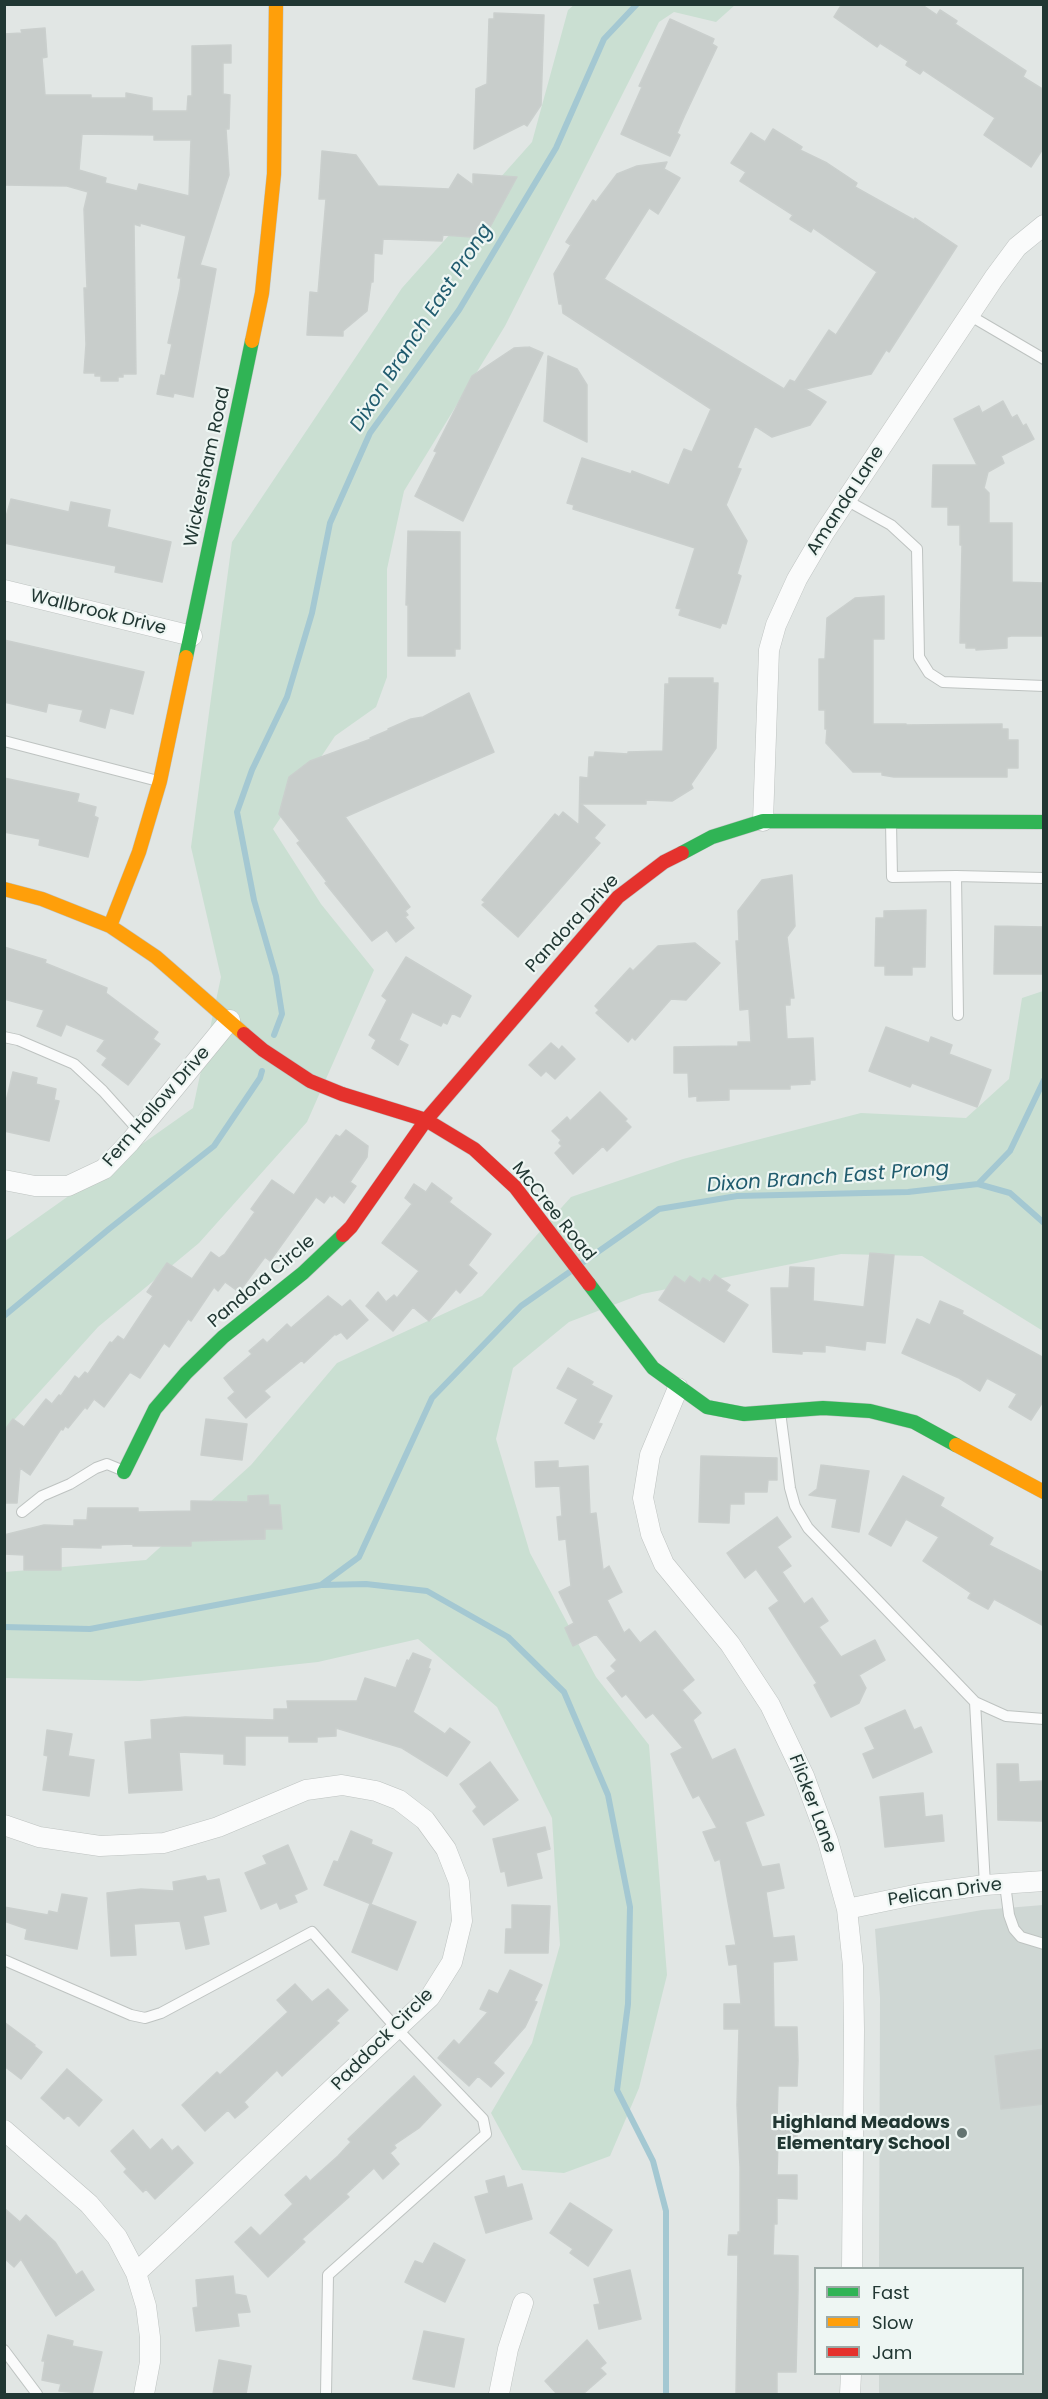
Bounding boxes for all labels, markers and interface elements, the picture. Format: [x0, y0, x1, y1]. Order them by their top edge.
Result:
water label: Dixon Branch East Prong [346, 220, 498, 436]
street label: Wickersham Road [180, 385, 236, 549]
street label: Amanda Lane [803, 442, 889, 560]
street label: Wallbrook Drive [28, 586, 168, 640]
street label: Pandora Drive [522, 870, 624, 978]
street label: Fern Hollow Drive [99, 1042, 215, 1172]
street label: McCree Road [507, 1158, 599, 1266]
water label: Dixon Branch East Prong [706, 1158, 950, 1198]
street label: Pandora Circle [204, 1231, 320, 1333]
street label: Flicker Lane [783, 1752, 841, 1856]
street label: Pelican Drive [887, 1874, 1003, 1912]
street label: Paddock Circle [328, 1985, 438, 2095]
place label: Highland Meadows Elementary School [772, 2112, 950, 2154]
marker: Highland Meadows Elementary School [955, 2126, 969, 2140]
legend [814, 2267, 1024, 2375]
text: Fast [872, 2280, 909, 2305]
text: Slow [872, 2310, 913, 2335]
text: Jam [872, 2340, 912, 2365]

